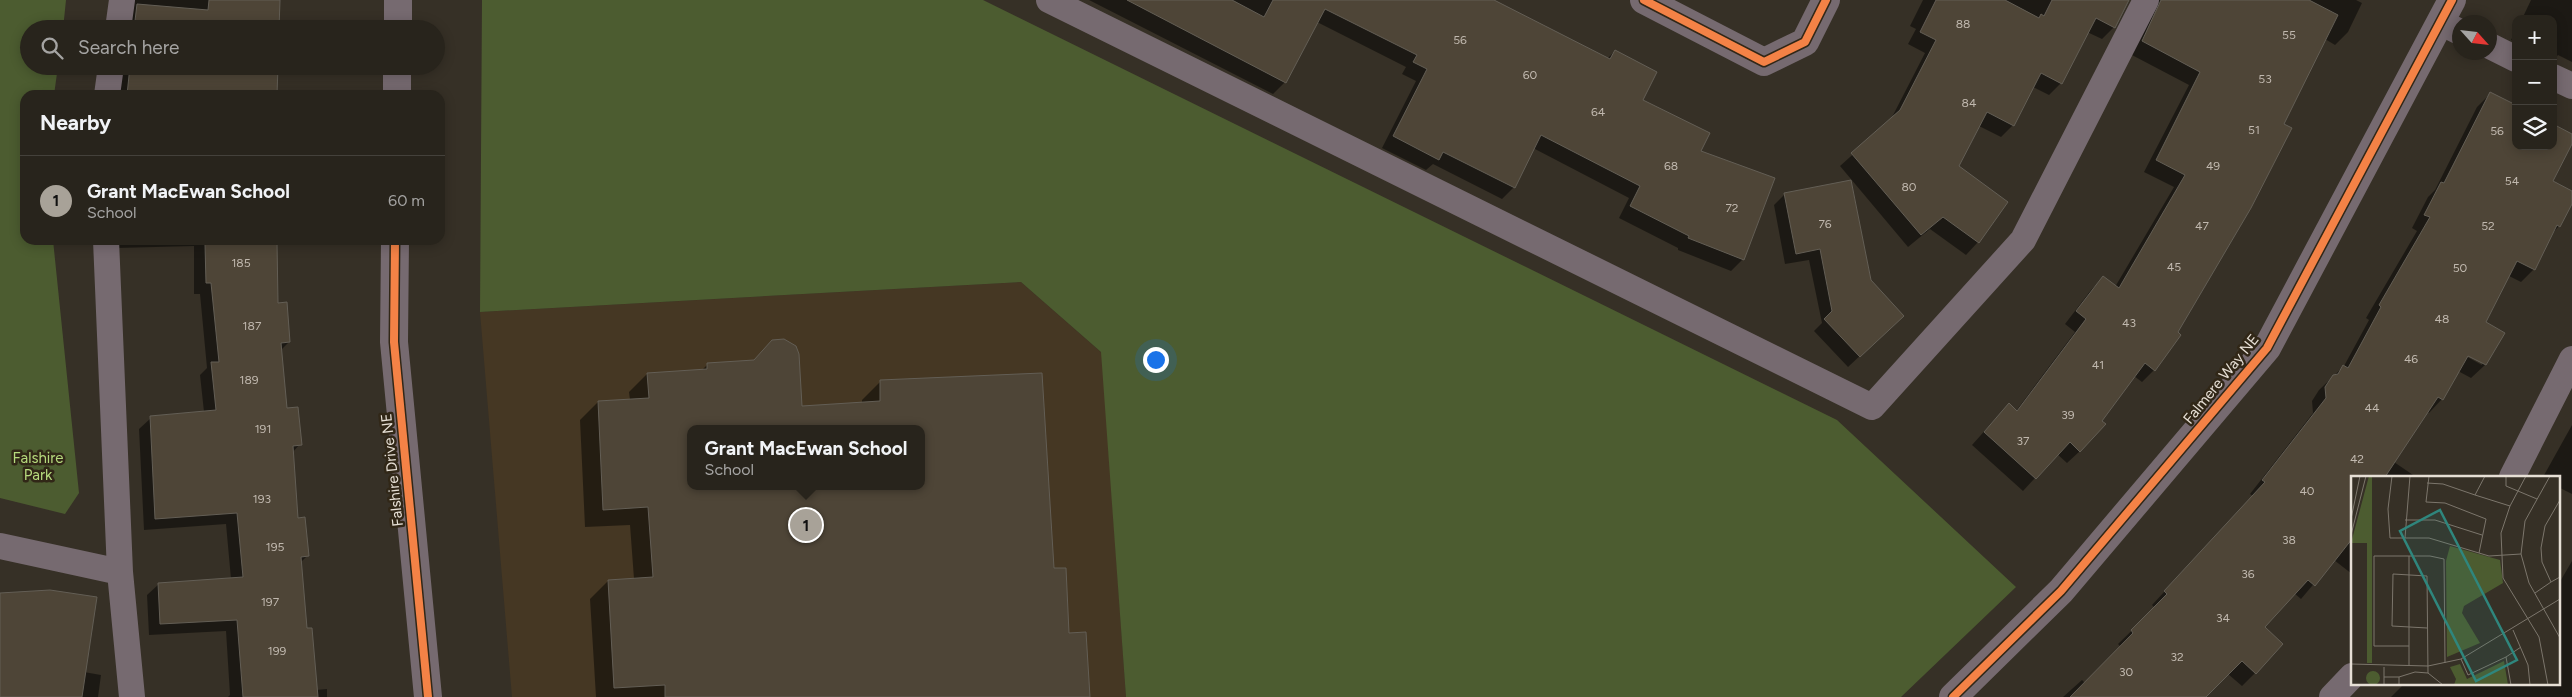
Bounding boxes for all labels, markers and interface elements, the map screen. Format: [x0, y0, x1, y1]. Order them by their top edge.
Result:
north arrow [2452, 15, 2497, 60]
map controls [2512, 15, 2557, 150]
button: + [2512, 15, 2557, 60]
house number: 88 [1956, 17, 1970, 31]
search box [20, 20, 445, 75]
house number: 55 [2282, 28, 2296, 42]
house number: 56 [1453, 33, 1467, 47]
icon: search [38, 34, 66, 62]
text: Search here [78, 36, 180, 59]
button: − [2512, 60, 2557, 105]
house number: 60 [1523, 68, 1538, 82]
house number: 53 [2258, 72, 2272, 86]
house number: 84 [1962, 96, 1977, 110]
house number: 64 [1591, 105, 1606, 119]
button: layers [2512, 105, 2557, 150]
text: Nearby [40, 110, 111, 135]
house number: 51 [2248, 123, 2260, 137]
house number: 56 [2490, 124, 2504, 138]
house number: 68 [1664, 159, 1678, 173]
house number: 49 [2206, 159, 2220, 173]
house number: 54 [2505, 174, 2520, 188]
text: Grant MacEwan School [87, 180, 290, 203]
house number: 80 [1901, 180, 1917, 194]
text: 1 [53, 191, 59, 210]
text: 60 m [388, 191, 425, 210]
house number: 72 [1725, 201, 1739, 215]
text: School [87, 203, 137, 222]
house number: 76 [1818, 217, 1832, 231]
house number: 47 [2195, 219, 2209, 233]
house number: 52 [2481, 219, 2495, 233]
house number: 185 [231, 256, 251, 270]
house number: 45 [2167, 260, 2181, 274]
house number: 50 [2453, 261, 2468, 275]
house number: 48 [2435, 312, 2449, 326]
house number: 43 [2122, 316, 2136, 330]
house number: 187 [243, 319, 262, 333]
street label: Falmere Way NE [2179, 330, 2263, 428]
your location [1143, 347, 1169, 373]
house number: 46 [2404, 352, 2418, 366]
house number: 41 [2092, 358, 2104, 372]
house number: 189 [239, 373, 259, 387]
house number: 44 [2365, 401, 2380, 415]
house number: 39 [2061, 408, 2075, 422]
street label: Falshire Drive NE [377, 413, 407, 527]
house number: 191 [255, 422, 271, 436]
popup [687, 425, 925, 490]
house number: 37 [2017, 434, 2030, 448]
text: Grant MacEwan School [705, 437, 907, 460]
park label: Falshire Park [12, 449, 64, 484]
house number: 42 [2350, 452, 2364, 466]
text: School [705, 460, 754, 479]
inset map [2351, 476, 2560, 684]
house number: 40 [2299, 484, 2315, 498]
house number: 193 [253, 492, 271, 506]
pin: 1 [790, 506, 822, 544]
house number: 38 [2282, 533, 2296, 547]
house number: 195 [266, 540, 284, 554]
house number: 36 [2241, 567, 2255, 581]
house number: 197 [261, 595, 280, 609]
house number: 34 [2216, 611, 2231, 625]
house number: 199 [268, 644, 286, 658]
house number: 32 [2170, 650, 2184, 664]
house number: 30 [2119, 665, 2133, 679]

